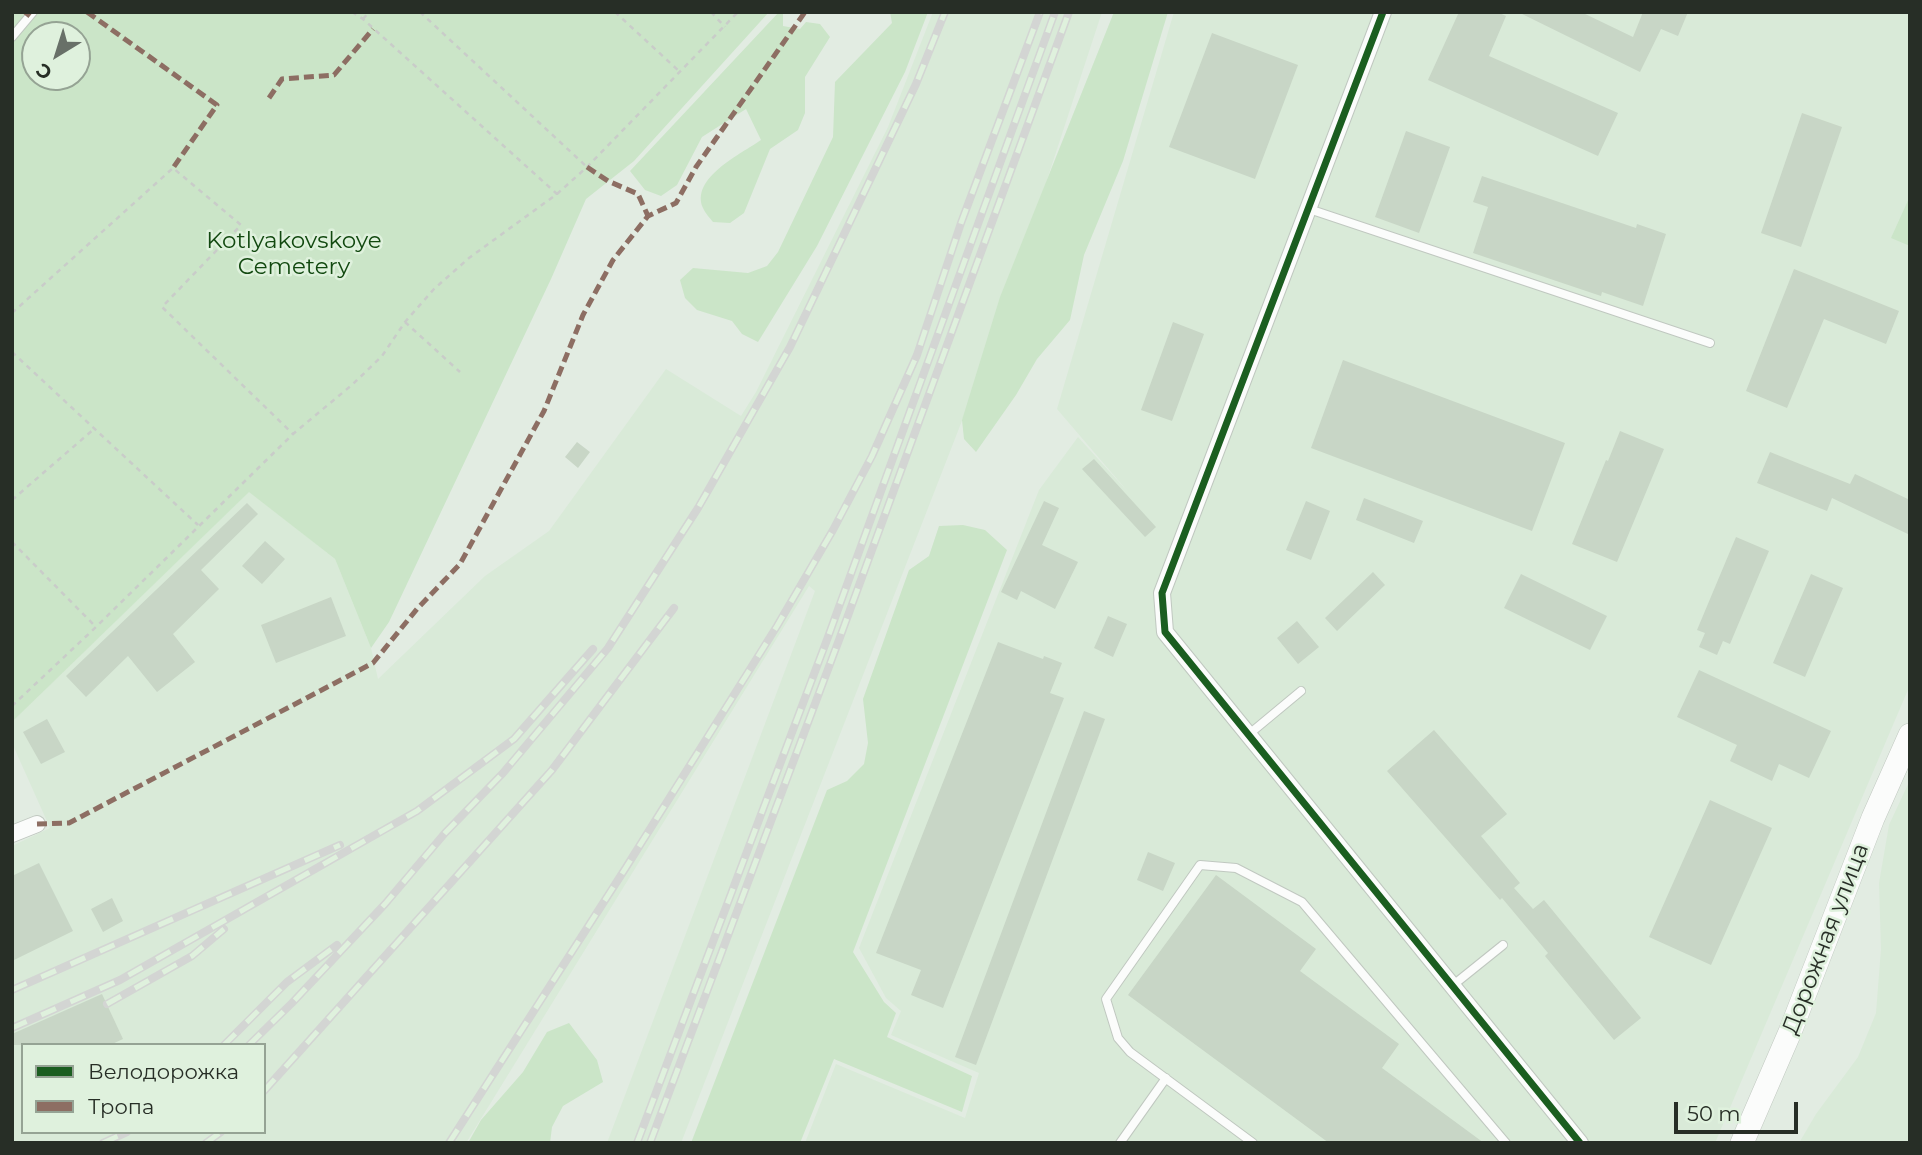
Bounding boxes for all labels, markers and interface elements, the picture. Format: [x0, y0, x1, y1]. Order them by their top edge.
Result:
north arrow [21, 21, 91, 91]
text: С [31, 58, 57, 85]
park label: Kotlyakovskoye Cemetery [206, 227, 382, 281]
street label: Дорожная улица [1777, 840, 1875, 1038]
legend [21, 1043, 266, 1134]
text: Велодорожка [88, 1059, 239, 1084]
scale bar [1677, 1088, 1801, 1132]
text: Тропа [88, 1094, 154, 1119]
text: 50 m [1687, 1101, 1741, 1126]

